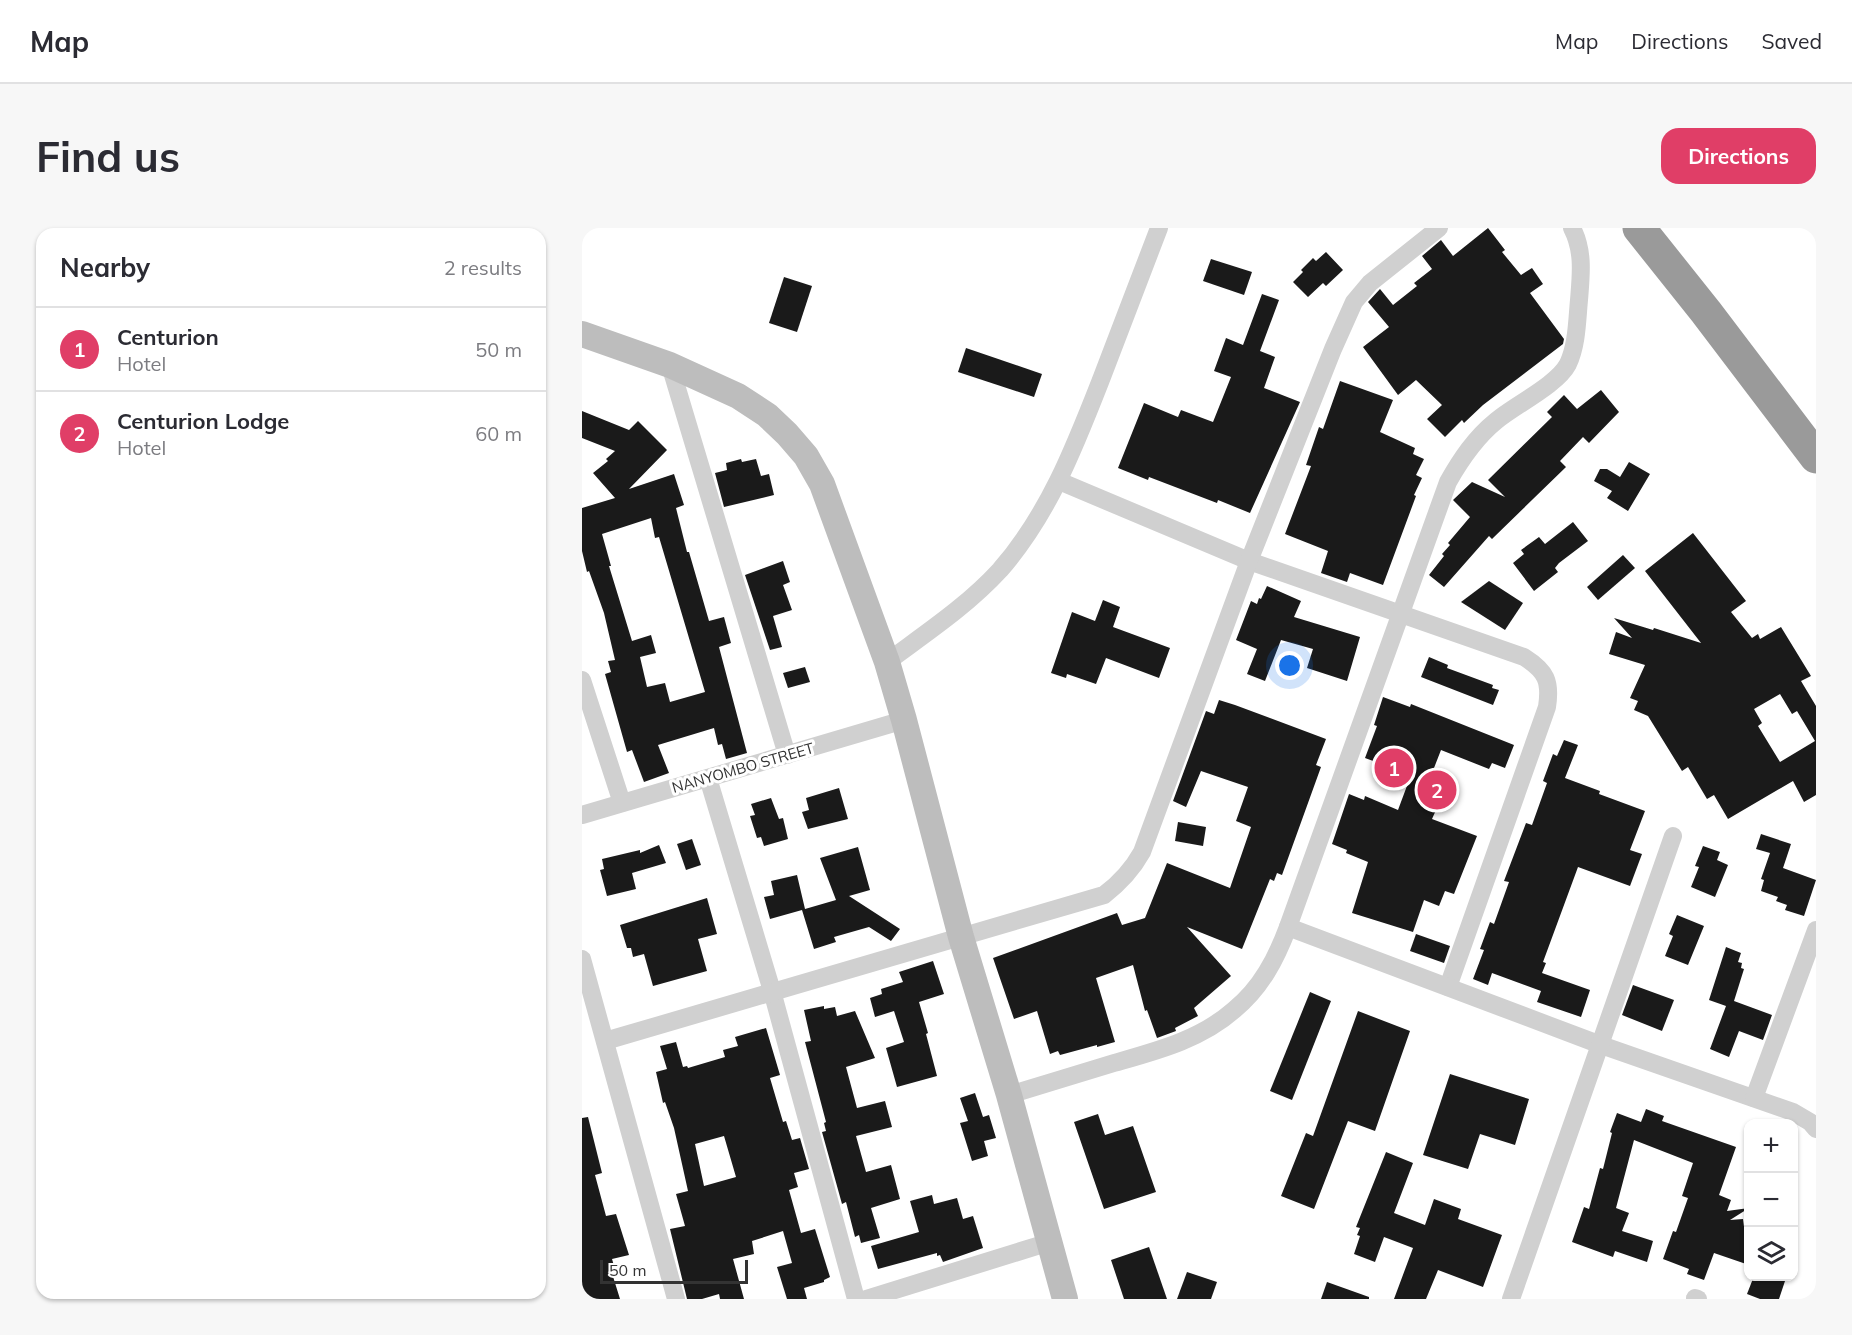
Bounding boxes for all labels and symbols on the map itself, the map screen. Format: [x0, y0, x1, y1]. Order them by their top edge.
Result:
your location [1275, 651, 1304, 680]
street label: NANYOMBO STREET [670, 738, 816, 797]
pin: 1 [1374, 746, 1414, 790]
pin: 2 [1418, 768, 1456, 812]
scale bar [600, 1257, 748, 1284]

